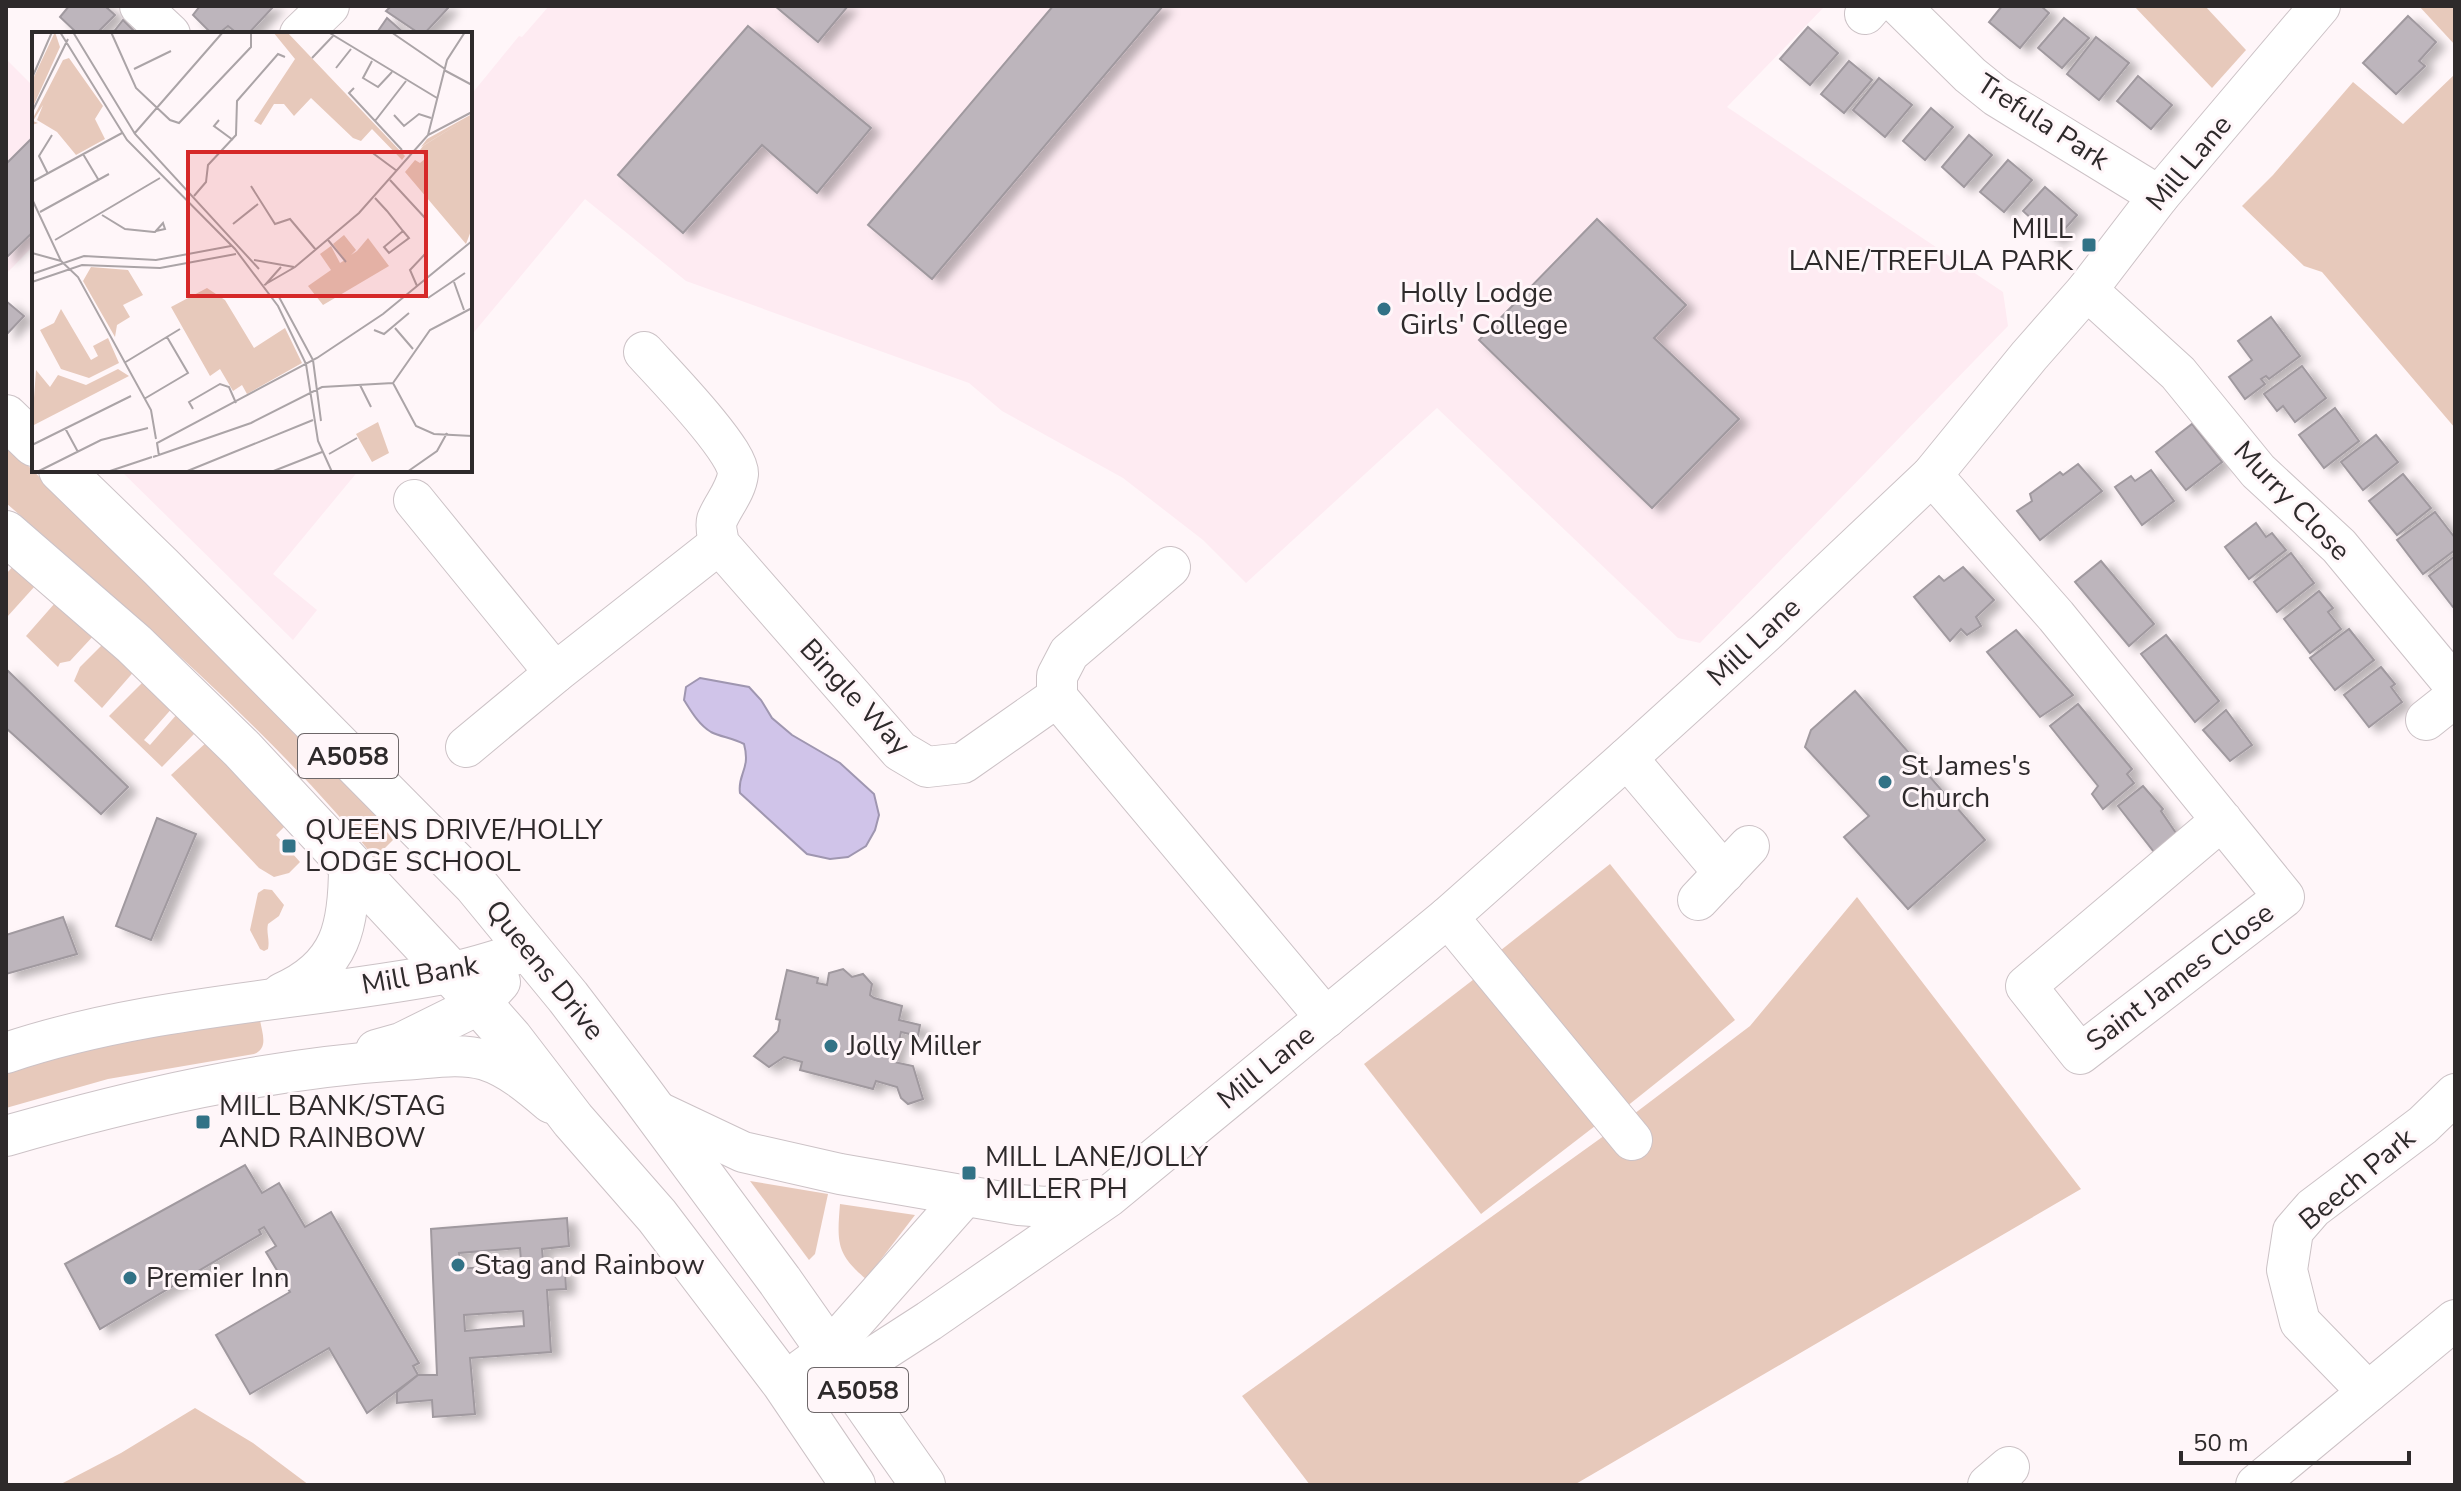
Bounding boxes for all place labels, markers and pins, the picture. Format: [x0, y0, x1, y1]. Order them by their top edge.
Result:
place label: MILL LANE/TREFULA PARK [1789, 210, 2073, 280]
marker: MILL LANE/TREFULA PARK [2080, 236, 2098, 254]
place label: Holly Lodge Girls' College [1400, 274, 1568, 344]
marker: Holly Lodge Girls' College [1375, 300, 1393, 318]
place label: St James's Church [1901, 747, 2031, 817]
marker: St James's Church [1876, 773, 1894, 791]
place label: QUEENS DRIVE/HOLLY LODGE SCHOOL [305, 811, 604, 881]
marker: QUEENS DRIVE/HOLLY LODGE SCHOOL [280, 837, 298, 855]
place label: Jolly Miller [846, 1027, 981, 1065]
marker: Jolly Miller [822, 1037, 840, 1055]
place label: MILL BANK/STAG AND RAINBOW [219, 1087, 446, 1157]
marker: MILL BANK/STAG AND RAINBOW [194, 1113, 212, 1131]
place label: MILL LANE/JOLLY MILLER PH [985, 1138, 1209, 1208]
marker: MILL LANE/JOLLY MILLER PH [960, 1164, 978, 1182]
place label: Stag and Rainbow [474, 1246, 705, 1284]
marker: Stag and Rainbow [449, 1256, 467, 1274]
place label: Premier Inn [146, 1259, 290, 1297]
marker: Premier Inn [121, 1269, 139, 1287]

